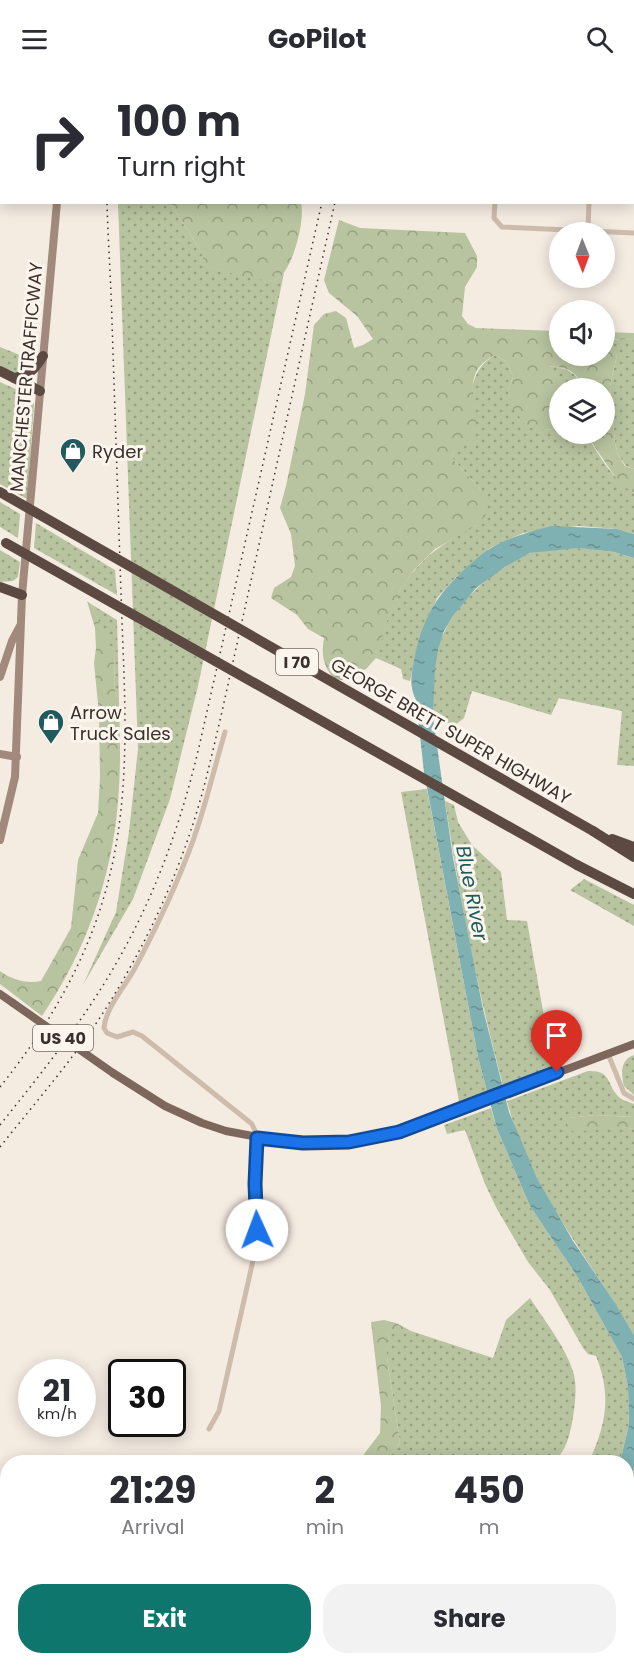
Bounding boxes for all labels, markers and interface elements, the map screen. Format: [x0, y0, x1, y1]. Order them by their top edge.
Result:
text: GoPilot [268, 20, 366, 57]
icon: menu [18, 23, 51, 56]
icon: search [583, 23, 616, 56]
text: 100 m [117, 92, 241, 151]
icon: right [18, 102, 96, 180]
text: Turn right [117, 148, 246, 185]
north arrow [549, 222, 615, 288]
map controls [549, 222, 615, 444]
street label: MANCHESTER TRAFFICWAY [3, 261, 49, 493]
button: sound [549, 300, 615, 366]
button: layers [549, 378, 615, 444]
shop icon: Ryder [58, 436, 88, 474]
place label: Ryder [92, 439, 143, 464]
road number: I 70 [276, 649, 318, 675]
street label: GEORGE BRETT SUPER HIGHWAY [326, 652, 576, 810]
place label: Arrow Truck Sales [70, 700, 171, 746]
shop icon: Arrow Truck Sales [36, 707, 66, 745]
water label: Blue River [449, 843, 495, 944]
pin [531, 1010, 582, 1072]
icon: arrive [540, 1019, 573, 1052]
road number: US 40 [33, 1025, 93, 1051]
position arrow [225, 1198, 289, 1262]
speed limit sign: 30 [108, 1359, 186, 1437]
text: 21 [43, 1369, 71, 1412]
text: km/h [37, 1403, 77, 1424]
text: 21:29 [109, 1465, 196, 1516]
text: 2 [315, 1465, 335, 1516]
text: 450 [453, 1465, 525, 1516]
text: Arrival [121, 1513, 184, 1541]
text: min [306, 1513, 344, 1541]
text: m [479, 1513, 499, 1541]
button: Exit [18, 1584, 311, 1653]
button: Share [323, 1584, 616, 1653]

